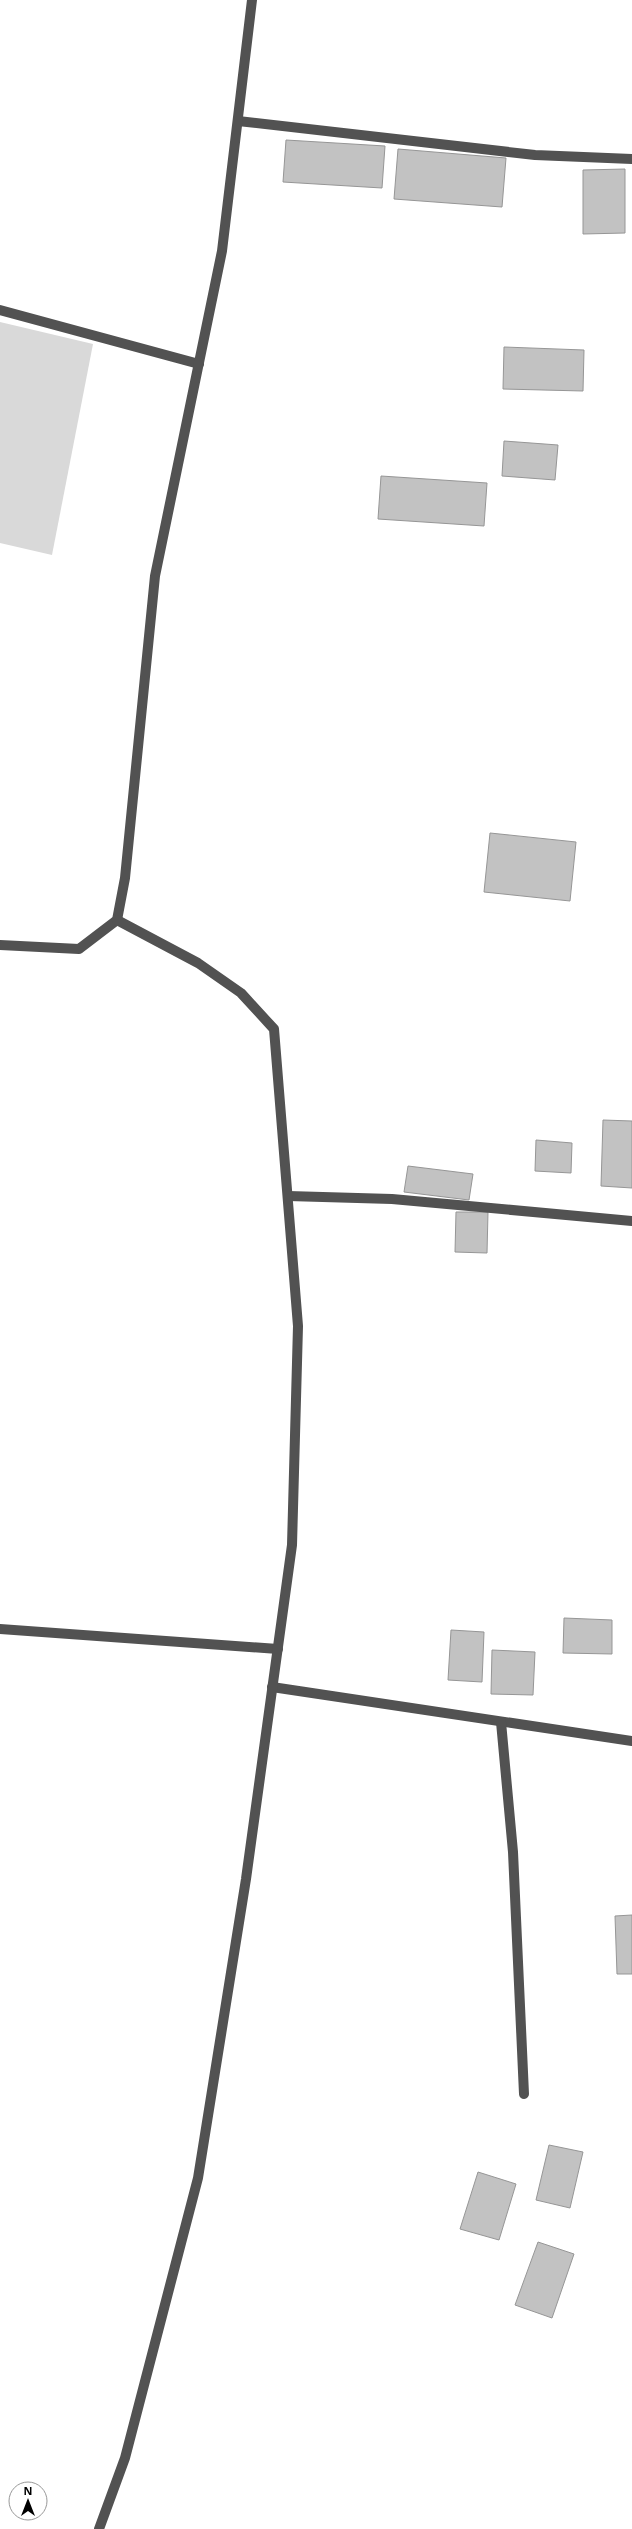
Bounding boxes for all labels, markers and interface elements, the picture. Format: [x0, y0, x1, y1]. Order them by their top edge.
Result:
north arrow [8, 2481, 48, 2521]
text: N [24, 2483, 32, 2498]

